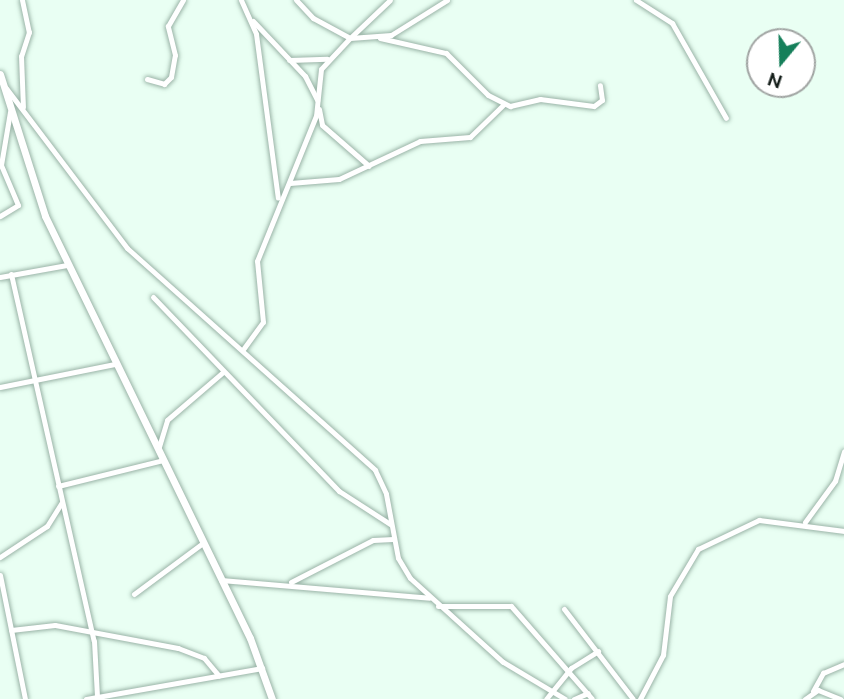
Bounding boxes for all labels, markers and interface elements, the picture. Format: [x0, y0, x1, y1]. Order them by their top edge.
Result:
north arrow [746, 28, 816, 98]
text: N [765, 68, 785, 94]

